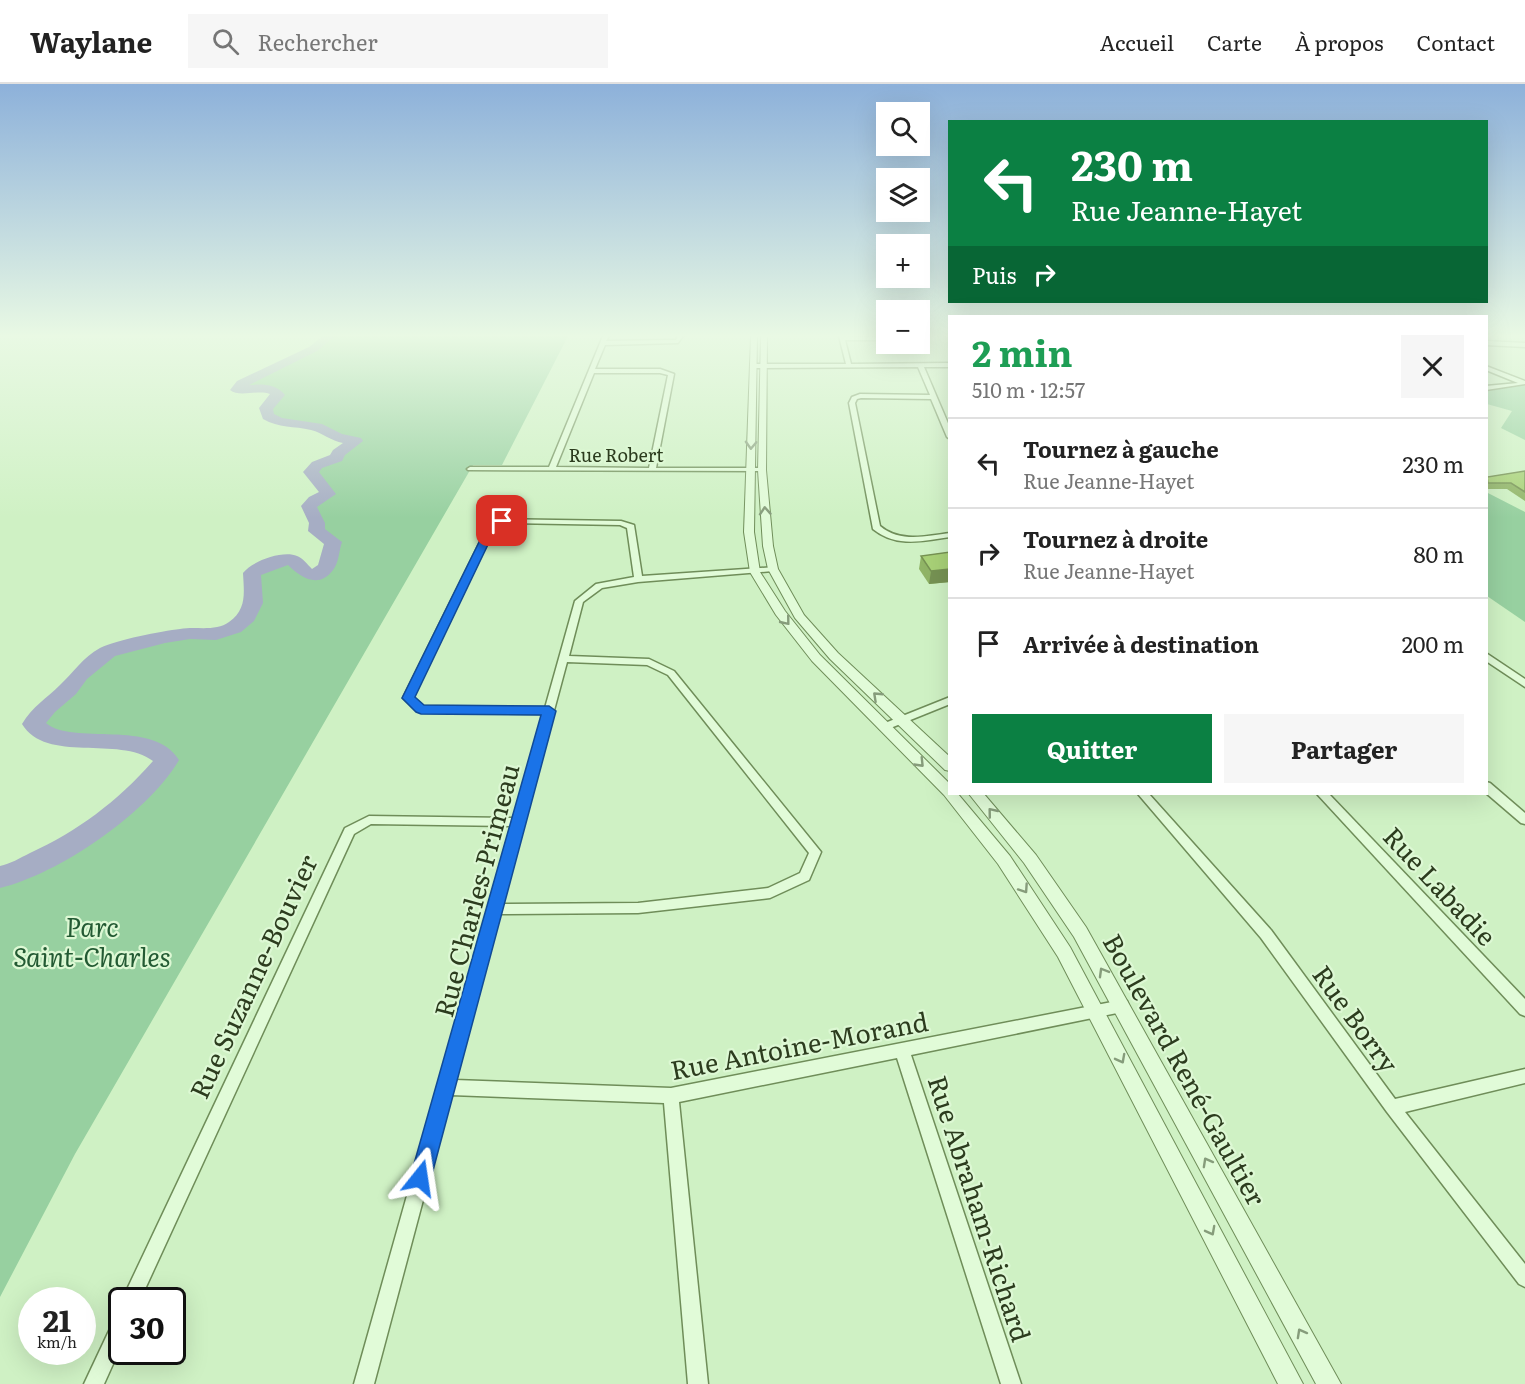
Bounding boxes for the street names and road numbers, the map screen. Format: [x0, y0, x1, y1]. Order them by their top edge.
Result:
street label: Rue Robert [569, 441, 664, 468]
street label: Rue Charles-Primeau [422, 759, 528, 1021]
street label: Rue Labadie [1375, 817, 1507, 953]
street label: Rue Suzanne-Bouvier [178, 847, 326, 1104]
street label: Boulevard René-Gaultier [1095, 926, 1278, 1213]
street label: Rue Borry [1305, 956, 1409, 1080]
street label: Rue Antoine-Morand [667, 1000, 931, 1088]
street label: Rue Abraham-Richard [920, 1070, 1043, 1346]

